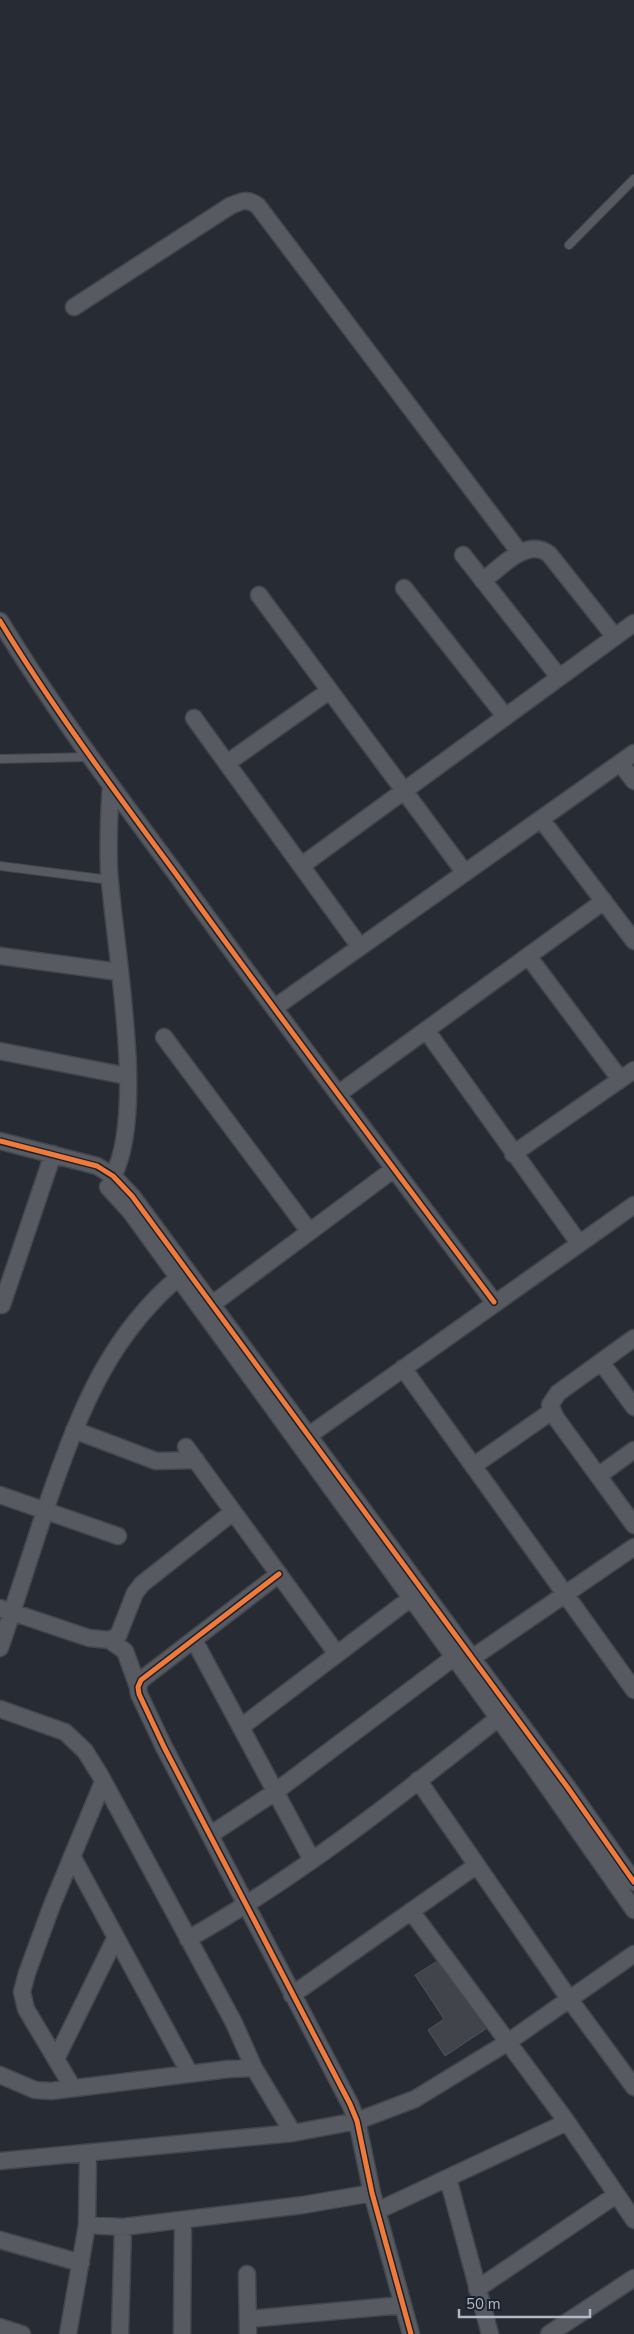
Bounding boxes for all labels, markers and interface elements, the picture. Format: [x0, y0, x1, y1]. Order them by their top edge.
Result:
scale bar [459, 2286, 590, 2318]
text: 50 m [466, 2294, 501, 2314]

